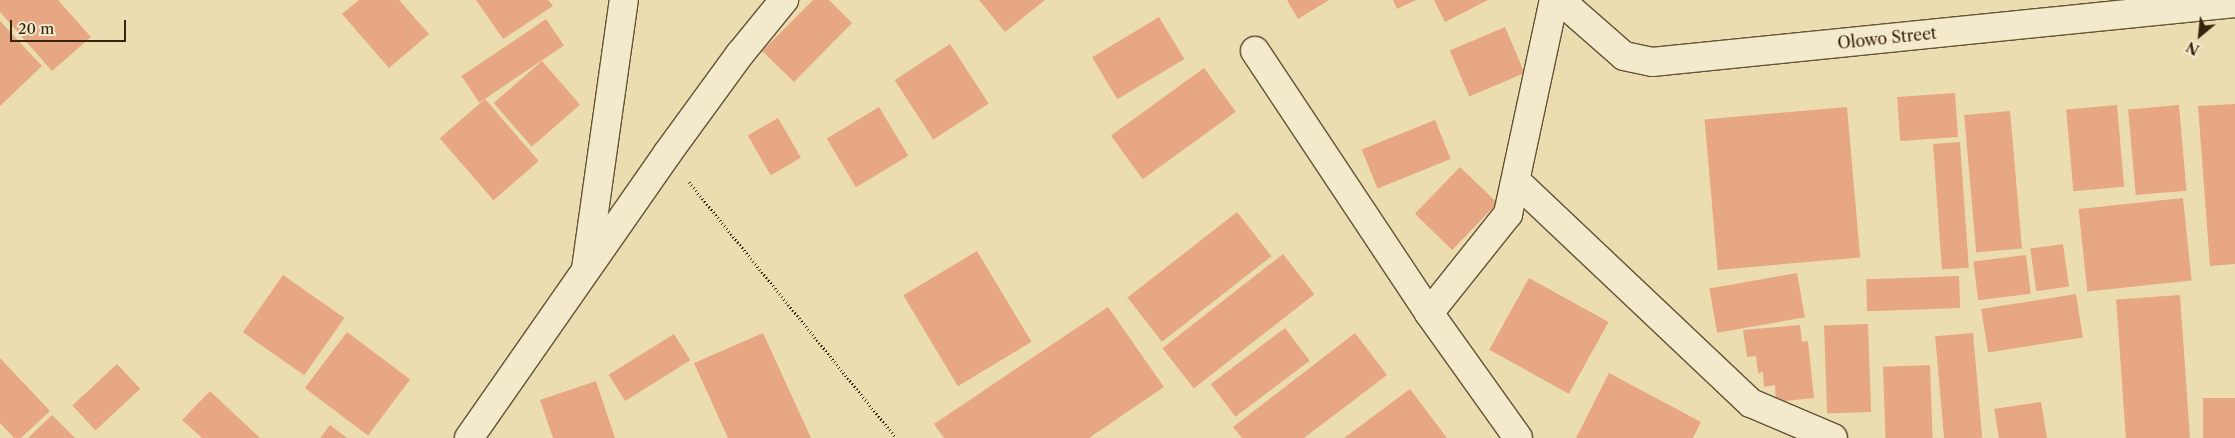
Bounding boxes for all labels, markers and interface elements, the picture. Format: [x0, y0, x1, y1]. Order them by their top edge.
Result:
scale bar [12, 10, 129, 42]
north arrow [2175, 10, 2225, 60]
text: 20 m [18, 19, 54, 38]
street label: Olowo Street [1837, 23, 1937, 53]
text: N [2183, 37, 2203, 59]

